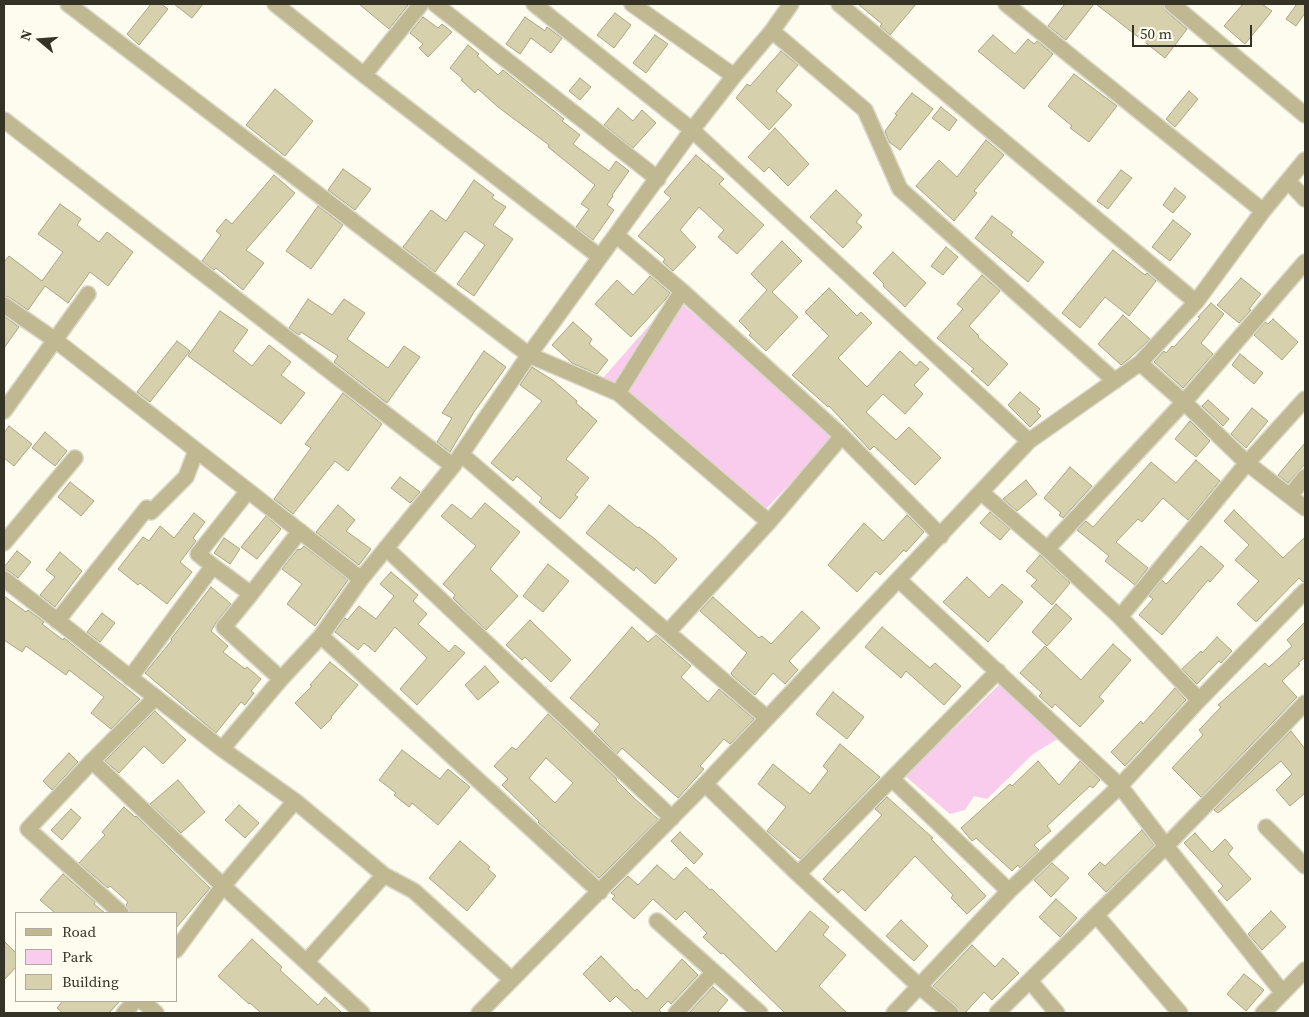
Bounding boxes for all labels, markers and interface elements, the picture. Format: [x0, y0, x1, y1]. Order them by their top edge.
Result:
north arrow [15, 15, 65, 65]
scale bar [1134, 15, 1254, 47]
text: 50 m [1140, 23, 1172, 44]
text: N [15, 27, 37, 43]
legend [15, 912, 178, 1002]
text: Road [62, 921, 96, 942]
text: Park [62, 946, 93, 967]
text: Building [62, 971, 119, 992]

